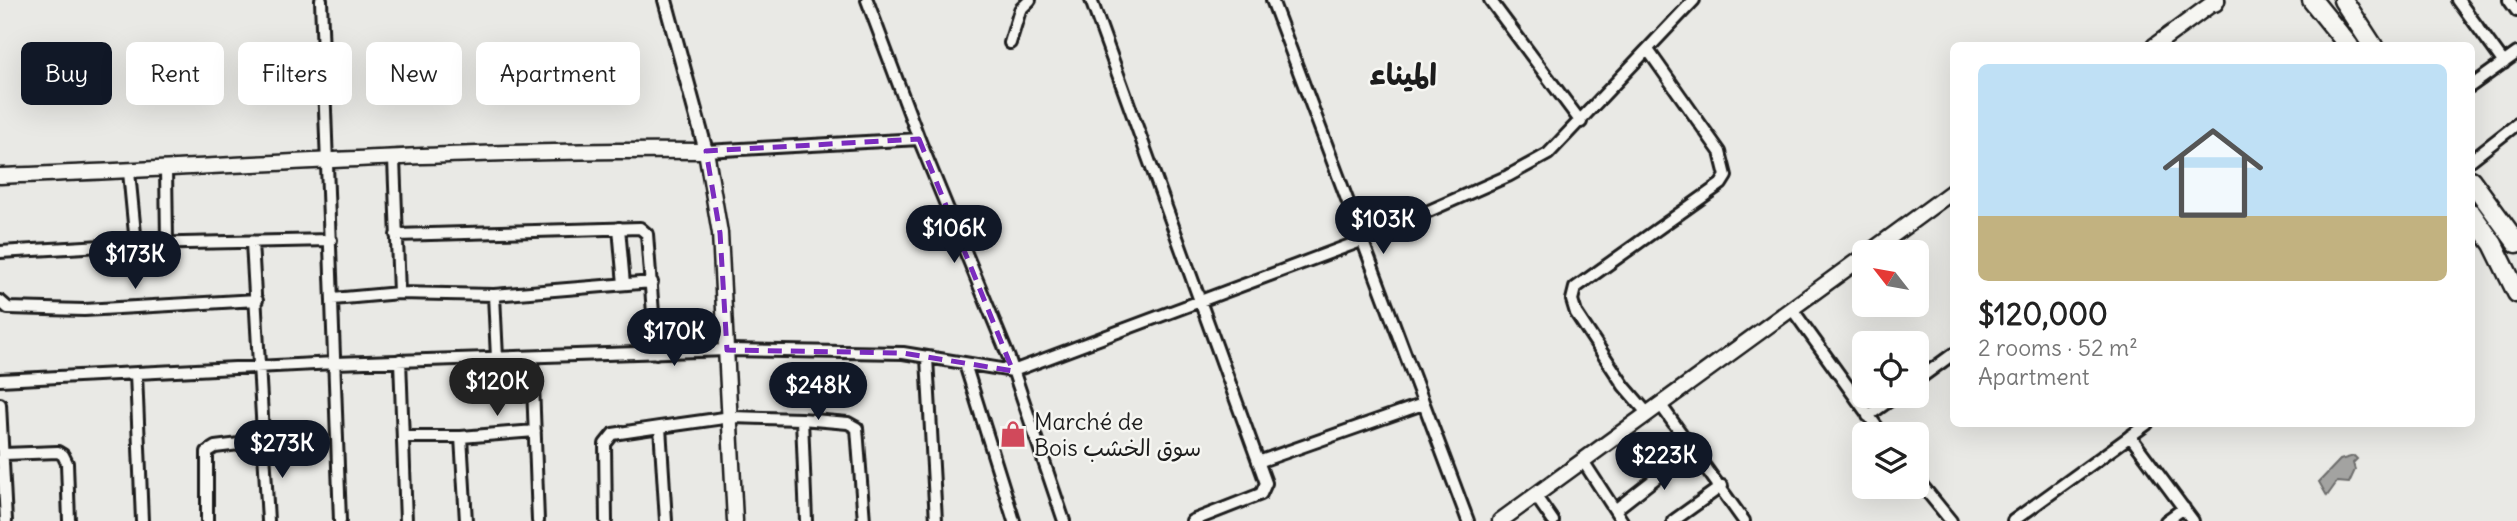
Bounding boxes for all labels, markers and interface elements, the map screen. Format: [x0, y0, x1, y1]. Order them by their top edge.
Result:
chip: Buy [21, 42, 112, 105]
chip: Rent [126, 42, 224, 105]
chip: Filters [238, 42, 352, 105]
chip: New [366, 42, 462, 105]
chip: Apartment [476, 42, 640, 105]
district label: الميناء [1369, 55, 1437, 93]
icon: home [2150, 110, 2276, 236]
pin: $103K [1334, 196, 1432, 256]
text: $103K [1351, 204, 1415, 233]
pin: $106K [905, 205, 1003, 265]
text: $106K [922, 213, 986, 242]
pin: $173K [86, 232, 184, 291]
text: $173K [105, 239, 165, 268]
north arrow [1852, 240, 1928, 317]
map controls [1852, 240, 1929, 499]
text: $120,000 [1978, 295, 2108, 333]
pin: $170K [625, 308, 723, 368]
text: $170K [643, 316, 705, 345]
button: locate [1852, 331, 1929, 408]
text: 2 rooms · 52 m² [1978, 333, 2138, 362]
pin: $120K [448, 358, 546, 418]
pin: $248K [769, 362, 867, 422]
text: Apartment [1978, 362, 2090, 391]
text: $120K [465, 366, 529, 395]
text: $248K [785, 370, 851, 399]
place label: Marché de Bois سوق الخشب [1034, 407, 1201, 462]
shop icon: Marché de Bois سوق الخشب [998, 419, 1028, 449]
pin: $273K [233, 420, 331, 480]
button: layers [1852, 422, 1929, 499]
text: $273K [250, 428, 314, 457]
pin: $223K [1615, 433, 1713, 492]
text: $223K [1631, 440, 1697, 469]

